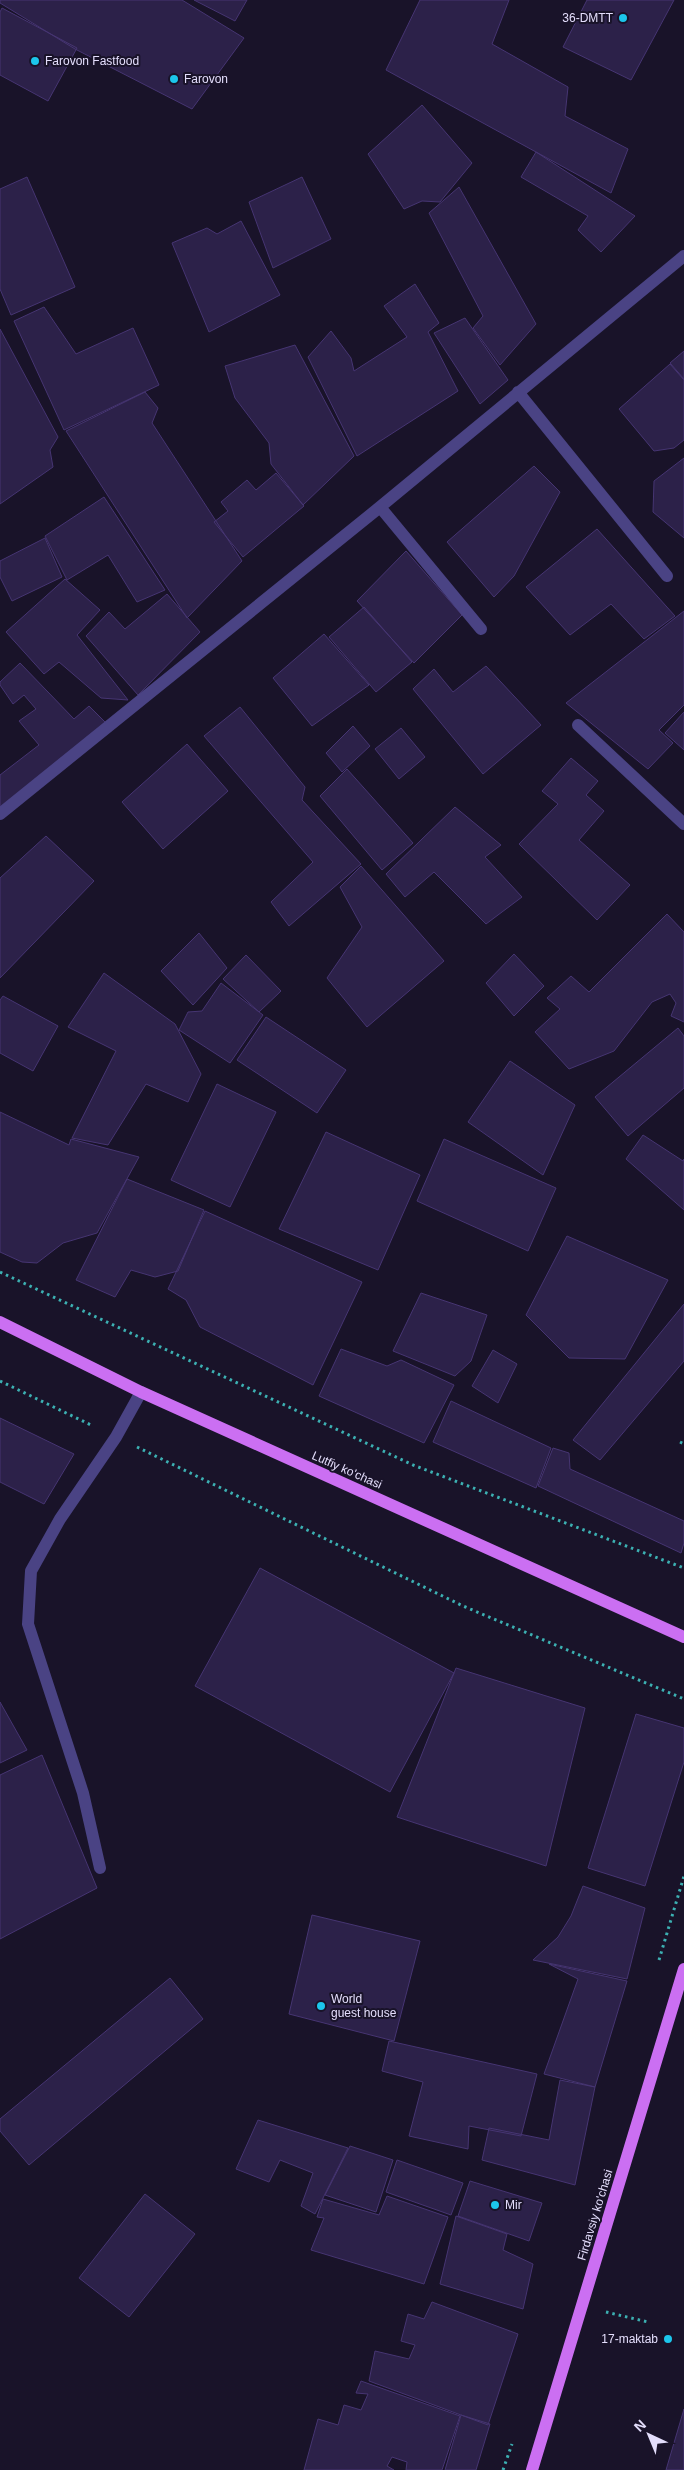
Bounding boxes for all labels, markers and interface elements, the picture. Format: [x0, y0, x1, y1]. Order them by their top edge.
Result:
place label: 36-DMTT [562, 11, 614, 25]
marker: 36-DMTT [617, 12, 629, 24]
place label: Farovon Fastfood [45, 54, 139, 68]
marker: Farovon Fastfood [29, 55, 41, 67]
place label: Farovon [184, 72, 228, 86]
marker: Farovon [168, 73, 180, 85]
street label: Lutfiy ko'chasi [310, 1448, 384, 1492]
place label: World guest house [331, 1992, 397, 2020]
marker: World guest house [315, 2000, 327, 2012]
street label: Firdavsiy ko'chasi [575, 2168, 615, 2262]
place label: Mir [505, 2198, 522, 2212]
marker: Mir [489, 2199, 501, 2211]
place label: 17-maktab [601, 2332, 658, 2346]
marker: 17-maktab [662, 2333, 674, 2345]
north arrow [624, 2410, 674, 2460]
text: N [631, 2416, 649, 2435]

